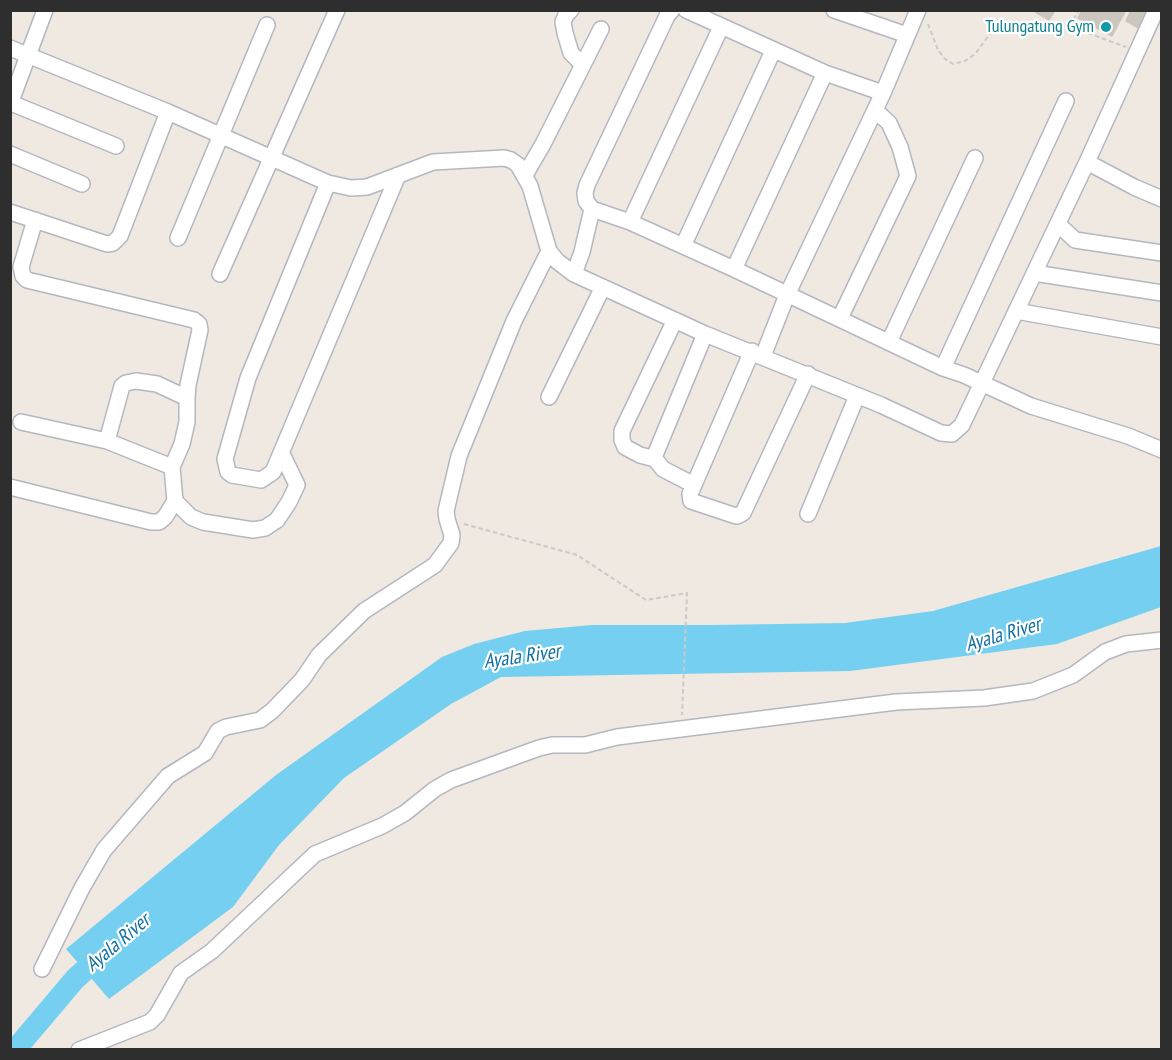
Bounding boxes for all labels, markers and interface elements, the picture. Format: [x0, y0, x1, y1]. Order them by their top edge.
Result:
place label: Tulungatung Gym [985, 16, 1094, 38]
marker: Tulungatung Gym [1099, 20, 1113, 34]
water label: Ayala River [963, 613, 1043, 657]
water label: Ayala River [482, 640, 562, 674]
water label: Ayala River [81, 909, 155, 977]

